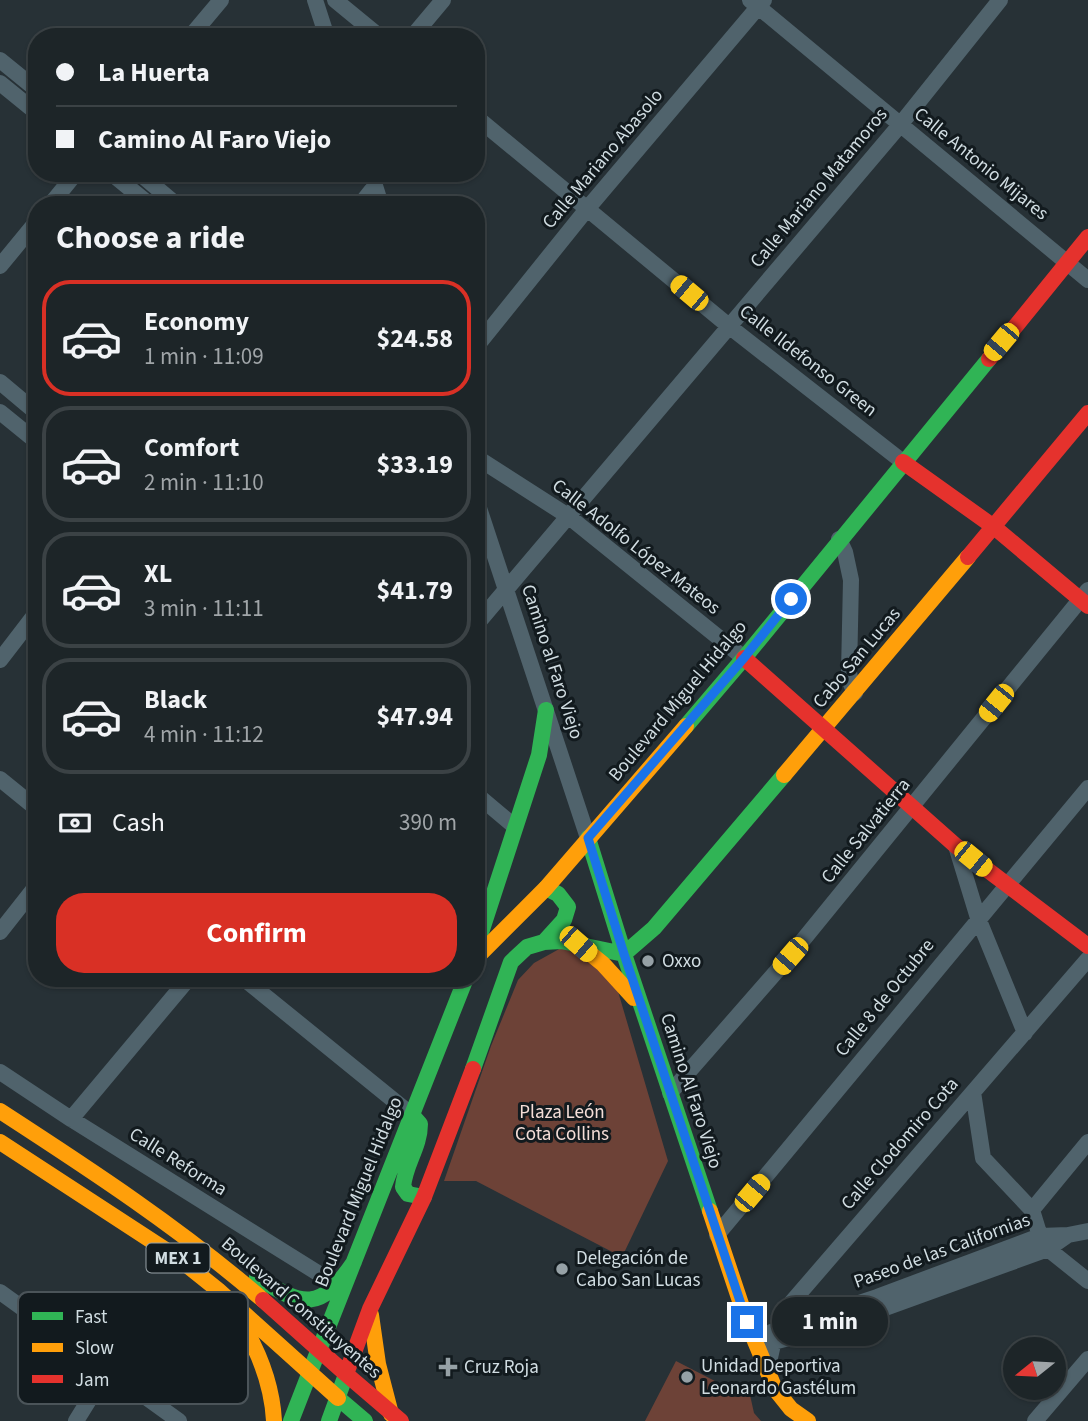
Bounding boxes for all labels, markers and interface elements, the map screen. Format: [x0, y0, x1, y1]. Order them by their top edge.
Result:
text: La Huerta [98, 54, 210, 91]
street label: Calle Mariano Abasolo [536, 83, 670, 235]
street label: Calle Antonio Mijares [908, 101, 1054, 227]
street label: Calle Mariano Matamoros [744, 102, 894, 274]
text: Camino Al Faro Viejo [98, 121, 331, 158]
text: Choose a ride [56, 215, 245, 261]
car [667, 271, 712, 315]
street label: Calle Ildefonso Green [733, 298, 883, 424]
text: Economy [144, 303, 249, 340]
icon: car [60, 307, 123, 370]
car [980, 319, 1023, 365]
text: $24.58 [377, 320, 453, 357]
text: 1 min · 11:09 [144, 340, 264, 373]
text: Comfort [144, 429, 239, 466]
icon: car [60, 433, 123, 496]
text: $33.19 [377, 446, 453, 483]
text: 2 min · 11:10 [144, 466, 264, 499]
street label: Calle Adolfo López Mateos [546, 473, 726, 621]
text: XL [144, 555, 172, 592]
icon: car [60, 559, 123, 622]
text: $41.79 [377, 572, 453, 609]
street label: Camino al Faro Viejo [514, 581, 590, 743]
route start [775, 583, 807, 615]
text: 3 min · 11:11 [144, 592, 264, 625]
street label: Cabo San Lucas [807, 602, 907, 714]
street label: Boulevard Miguel Hidalgo [602, 615, 754, 787]
car [975, 680, 1018, 726]
text: Black [144, 681, 207, 718]
icon: car [60, 685, 123, 748]
text: $47.94 [377, 698, 453, 735]
text: 4 min · 11:12 [144, 718, 264, 751]
street label: Calle Salvatierra [815, 773, 917, 889]
icon: cash [56, 804, 94, 842]
text: Cash [112, 804, 165, 841]
text: 390 m [399, 806, 457, 839]
car [951, 838, 996, 880]
button: Confirm [56, 893, 457, 973]
car [556, 922, 601, 966]
car [769, 933, 812, 979]
street label: Calle 8 de Octubre [829, 933, 941, 1063]
place label: Oxxo [662, 948, 701, 975]
marker: Oxxo [640, 953, 656, 969]
street label: Camino Al Faro Viejo [653, 1010, 729, 1172]
street label: Calle Clodomiro Cota [835, 1072, 965, 1216]
street label: Boulevard Miguel Hidalgo [308, 1093, 410, 1291]
park label: Plaza León Cota Collins [515, 1099, 609, 1148]
street label: Calle Reforma [124, 1121, 232, 1203]
car [731, 1170, 774, 1216]
street label: Paseo de las Californias [850, 1207, 1034, 1295]
street label: Boulevard Constituyentes [215, 1231, 387, 1385]
road number: MEX 1 [146, 1244, 210, 1273]
place label: Delegación de Cabo San Lucas [576, 1245, 700, 1294]
marker: Delegación de Cabo San Lucas [554, 1261, 570, 1277]
legend [18, 1292, 248, 1404]
callout: 1 min [772, 1298, 887, 1346]
text: Fast [75, 1304, 108, 1331]
text: 1 min [802, 1305, 858, 1338]
route end [731, 1306, 763, 1338]
text: Slow [75, 1335, 114, 1362]
north arrow [1003, 1337, 1066, 1400]
map controls [1003, 1337, 1066, 1400]
place label: Unidad Deportiva Leonardo Gastélum [701, 1353, 856, 1402]
place label: Cruz Roja [464, 1354, 539, 1381]
marker: Cruz Roja [438, 1357, 458, 1377]
text: Jam [75, 1367, 109, 1394]
marker: Unidad Deportiva Leonardo Gastélum [679, 1369, 695, 1385]

